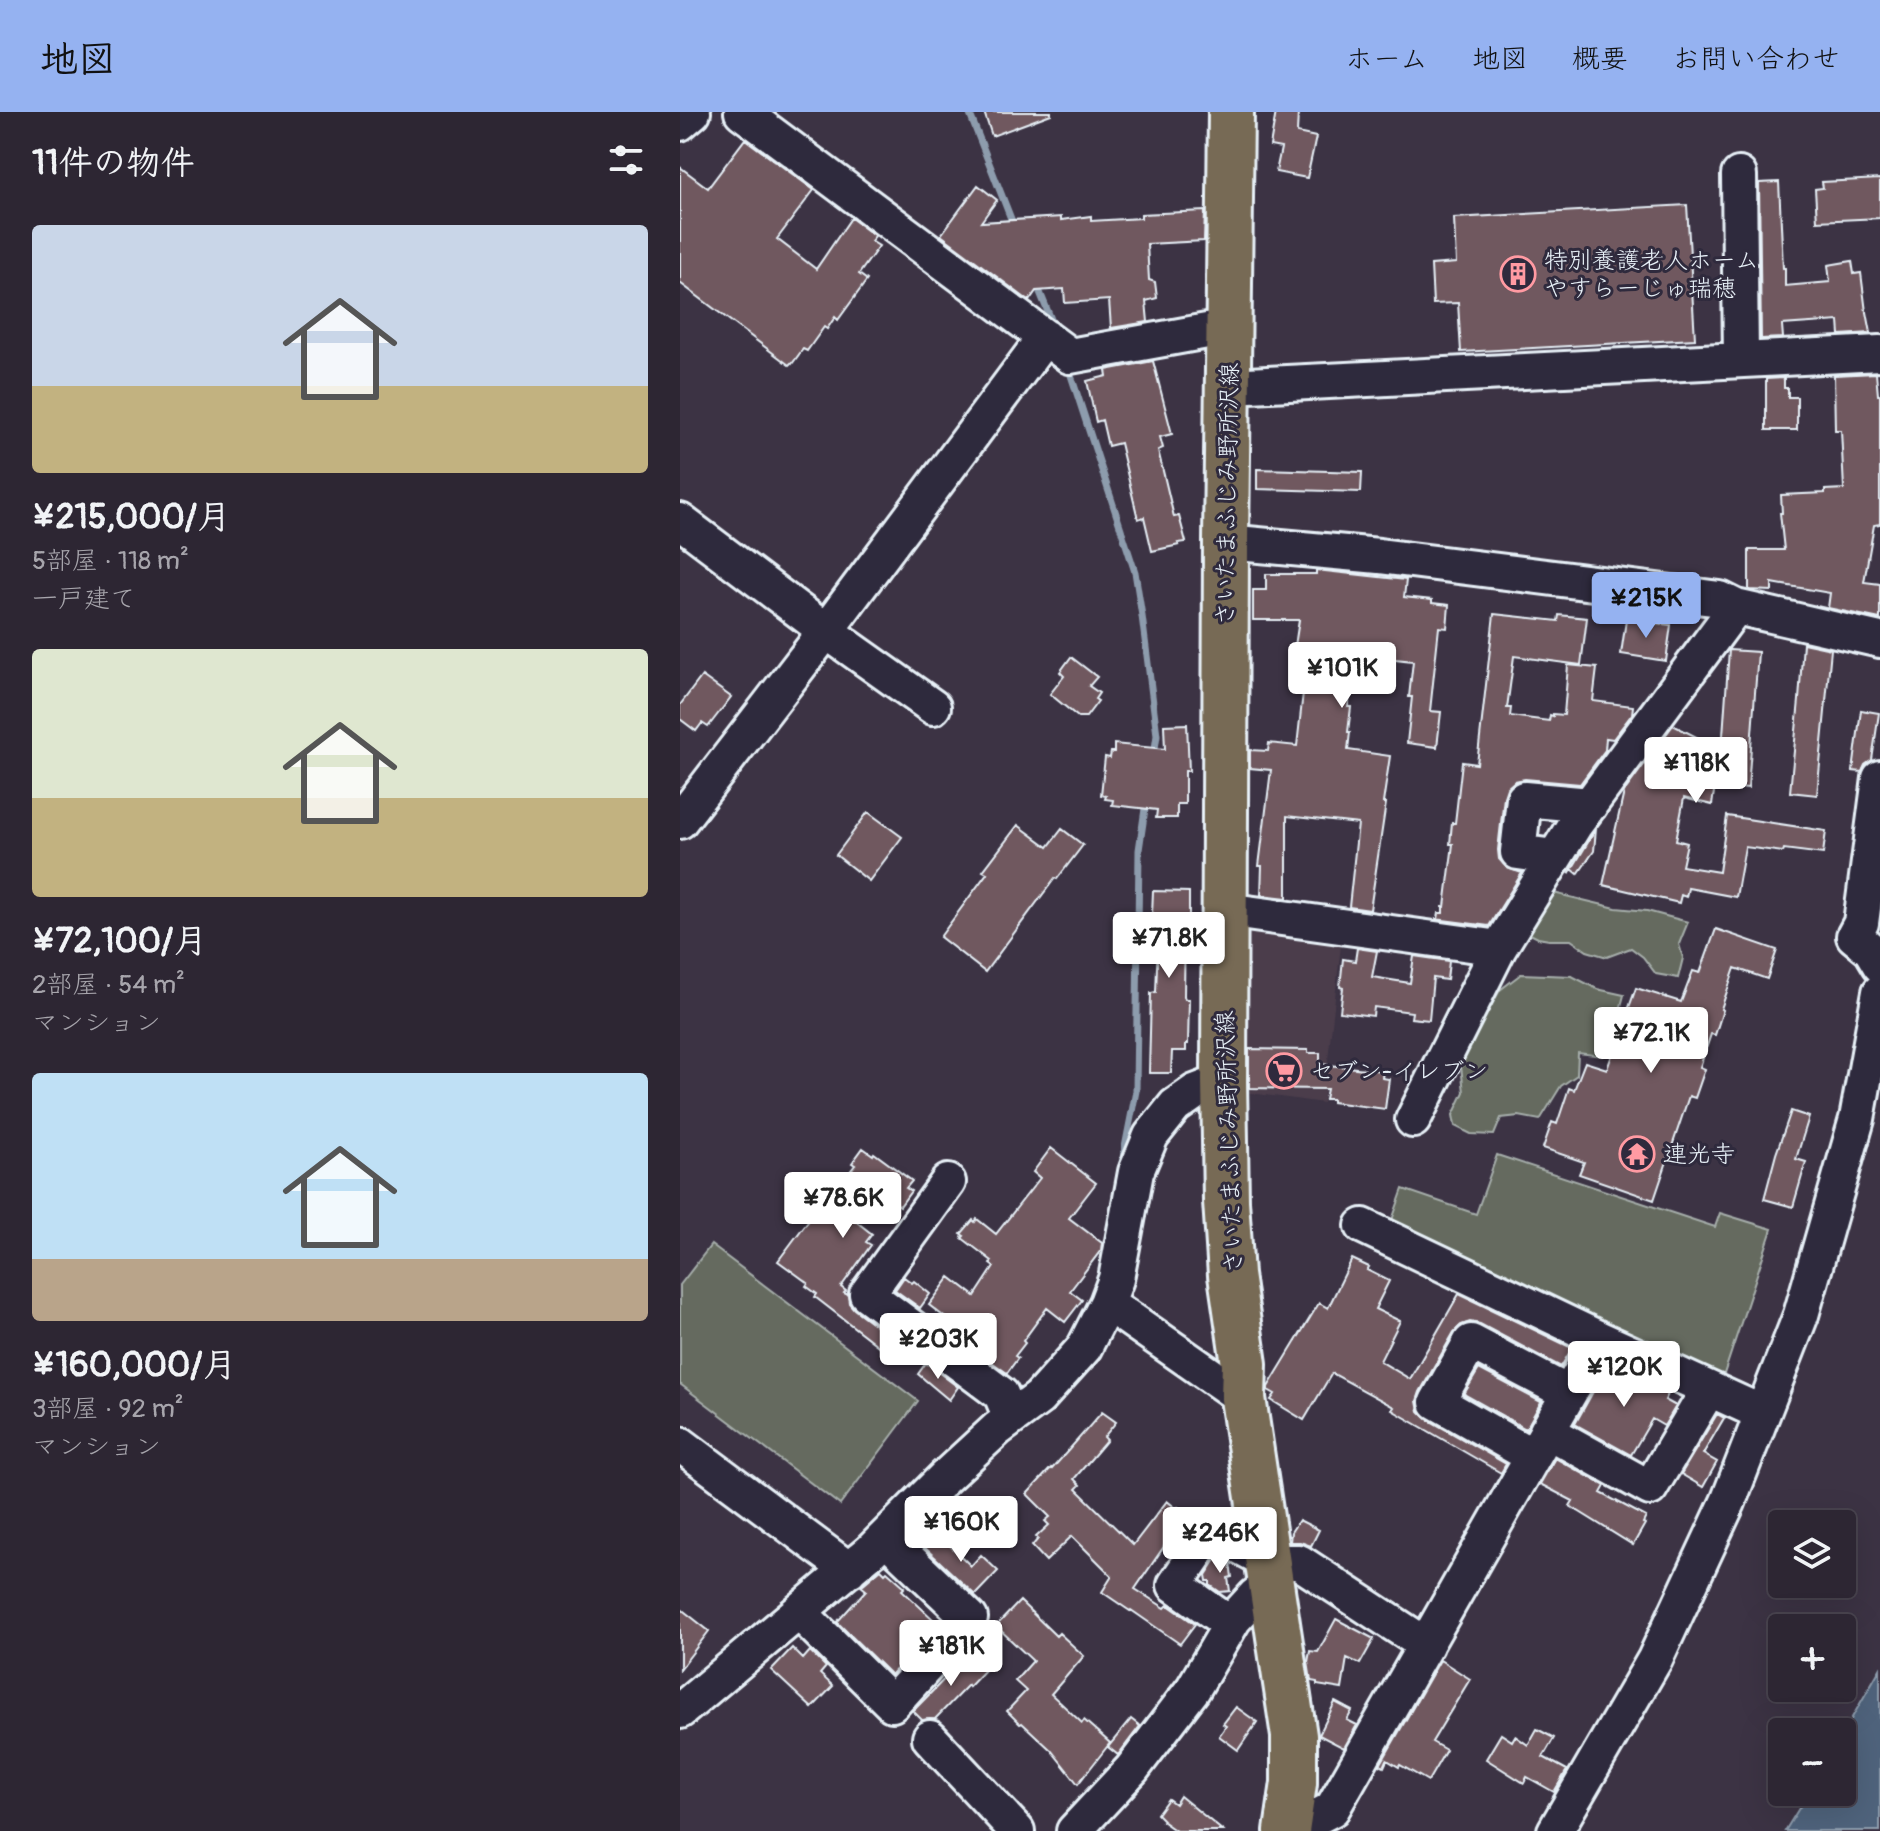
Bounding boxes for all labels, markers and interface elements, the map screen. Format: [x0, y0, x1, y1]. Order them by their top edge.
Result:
text: 地図 [40, 36, 116, 84]
text: ホーム [1345, 42, 1428, 77]
text: 地図 [1472, 42, 1528, 77]
text: 概要 [1572, 42, 1628, 77]
text: お問い合わせ [1672, 42, 1840, 77]
icon: filters [604, 138, 648, 182]
text: 11件の物件 [32, 142, 195, 185]
place label: 特別養護老人ホーム やすらーじゅ瑞穂 [1544, 246, 1759, 303]
building icon: 特別養護老人ホーム やすらーじゅ瑞穂 [1499, 255, 1537, 293]
icon: home [268, 277, 412, 421]
street label: さいたまふじみ野所沢線 [1211, 362, 1244, 626]
text: ¥215,000/月 [32, 496, 231, 539]
text: 5部屋 · 118 m² [32, 545, 189, 577]
pin: ¥215K [1590, 572, 1702, 640]
text: ¥215K [1610, 582, 1682, 614]
text: 一戸建て [32, 583, 136, 615]
pin: ¥101K [1286, 642, 1398, 710]
text: ¥101K [1306, 652, 1378, 684]
icon: home [268, 701, 412, 845]
pin: ¥118K [1640, 737, 1752, 805]
text: ¥118K [1662, 747, 1730, 779]
pin: ¥71.8K [1104, 912, 1234, 980]
text: ¥72,100/月 [32, 920, 207, 963]
text: ¥71.8K [1131, 922, 1207, 954]
text: 2部屋 · 54 m² [32, 969, 185, 1001]
text: マンション [32, 1007, 161, 1039]
pin: ¥72.1K [1586, 1007, 1716, 1075]
street label: さいたまふじみ野所沢線 [1210, 1010, 1249, 1274]
text: ¥72.1K [1612, 1017, 1690, 1049]
supermarket icon: セブン-イレブン [1265, 1052, 1303, 1090]
place label: セブン-イレブン [1310, 1057, 1488, 1086]
icon: home [268, 1125, 412, 1269]
temple icon: 連光寺 [1618, 1135, 1656, 1173]
place label: 連光寺 [1663, 1140, 1735, 1169]
pin: ¥78.6K [778, 1172, 908, 1240]
text: ¥78.6K [802, 1182, 884, 1214]
pin: ¥203K [882, 1313, 994, 1381]
text: ¥203K [898, 1323, 978, 1355]
pin: ¥120K [1568, 1341, 1680, 1409]
text: ¥160,000/月 [32, 1344, 236, 1387]
text: ¥120K [1586, 1351, 1662, 1383]
text: 3部屋 · 92 m² [32, 1393, 184, 1425]
text: マンション [32, 1431, 161, 1463]
pin: ¥160K [905, 1496, 1017, 1564]
text: ¥160K [923, 1506, 999, 1538]
pin: ¥246K [1164, 1507, 1276, 1575]
map controls [1768, 1510, 1856, 1806]
button: layers [1768, 1510, 1856, 1598]
text: ¥246K [1181, 1517, 1259, 1549]
button: + [1768, 1614, 1856, 1702]
pin: ¥181K [895, 1620, 1007, 1688]
text: ¥181K [917, 1630, 985, 1662]
button: − [1768, 1718, 1856, 1806]

